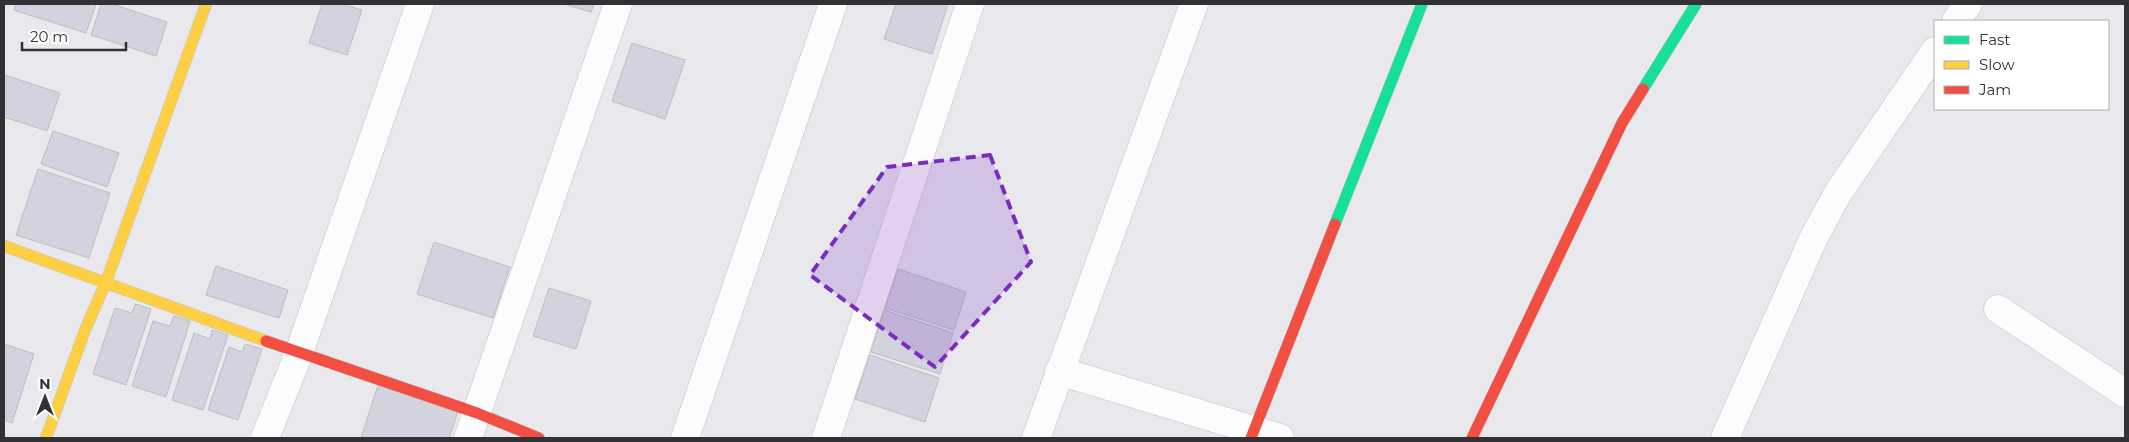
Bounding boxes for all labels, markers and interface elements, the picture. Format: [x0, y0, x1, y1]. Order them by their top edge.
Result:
scale bar [22, 20, 126, 52]
legend [1934, 20, 2109, 110]
text: 20 m [30, 27, 68, 46]
text: Fast [1979, 30, 2010, 49]
text: Slow [1979, 55, 2015, 74]
text: Jam [1978, 80, 2011, 99]
north arrow [20, 372, 70, 422]
text: N [39, 375, 51, 393]

